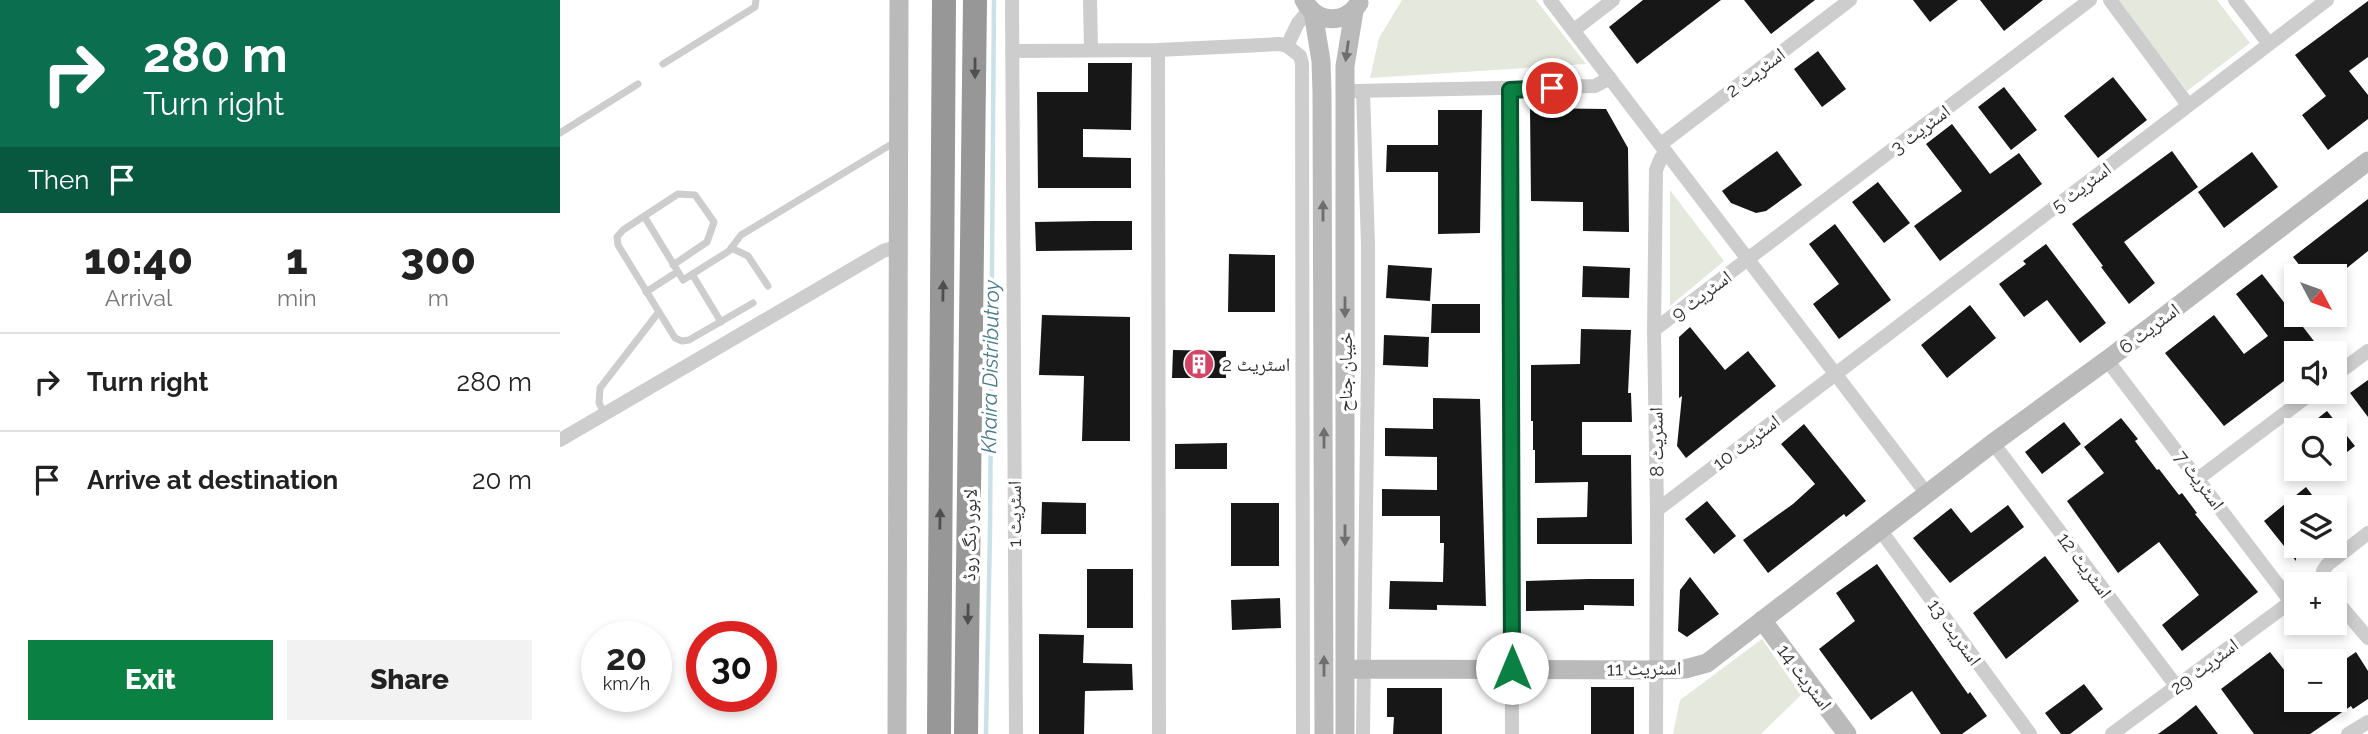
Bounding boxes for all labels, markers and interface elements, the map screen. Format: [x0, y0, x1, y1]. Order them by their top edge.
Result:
text: 280 m [143, 26, 288, 83]
icon: right [28, 28, 119, 119]
one-way arrow [1341, 40, 1352, 62]
street label: اسٹریٹ 2 [1721, 43, 1790, 102]
one-way arrow [969, 57, 981, 79]
pin [1522, 58, 1582, 118]
icon: arrive [1533, 69, 1571, 107]
text: Turn right [143, 85, 284, 122]
street label: اسٹریٹ 3 [1886, 100, 1955, 159]
street label: اسٹریٹ 5 [2047, 158, 2116, 217]
icon: arrive [103, 161, 141, 199]
text: Then [28, 165, 89, 195]
one-way arrow [1317, 200, 1329, 222]
text: 10:40 [84, 235, 193, 284]
text: 1 [286, 235, 308, 284]
text: 300 [401, 235, 476, 284]
north arrow [2284, 264, 2347, 327]
map controls [2284, 264, 2347, 712]
street label: اسٹریٹ 9 [1667, 265, 1736, 326]
water label: Khaira Distributroy [976, 279, 1004, 454]
one-way arrow [937, 280, 949, 302]
text: Arrival [105, 284, 172, 311]
text: min [277, 284, 317, 311]
text: m [428, 284, 449, 311]
one-way arrow [1339, 297, 1351, 319]
street label: اسٹریٹ 6 [2114, 298, 2184, 359]
street label: خیبان جناح [1334, 332, 1357, 412]
button: sound [2284, 341, 2347, 404]
building icon: اسٹریٹ 2 [1182, 347, 1216, 381]
place label: اسٹریٹ 2 [1222, 353, 1290, 376]
icon: right [28, 363, 66, 401]
text: Turn right [87, 367, 208, 397]
text: 280 m [457, 367, 532, 397]
street label: اسٹریٹ 8 [1644, 407, 1669, 477]
street label: اسٹریٹ 10 [1708, 410, 1784, 475]
button: search [2284, 418, 2347, 481]
one-way arrow [1318, 427, 1330, 449]
street label: اسٹریٹ 7 [2170, 446, 2229, 515]
icon: arrive [28, 461, 66, 499]
text: Arrive at destination [87, 465, 338, 495]
text: 20 m [472, 465, 532, 495]
street label: اسٹریٹ 1 [1003, 481, 1026, 547]
street label: لاہور رنگ روڈ [957, 489, 982, 581]
button: layers [2284, 495, 2347, 558]
one-way arrow [935, 508, 946, 530]
one-way arrow [1339, 524, 1351, 546]
street label: اسٹریٹ 12 [2052, 528, 2117, 603]
button: + [2284, 572, 2347, 635]
street label: اسٹریٹ 13 [1923, 595, 1986, 670]
one-way arrow [962, 603, 974, 625]
speed limit sign: 30 [686, 621, 777, 712]
position arrow [1475, 631, 1549, 705]
street label: اسٹریٹ 29 [2166, 633, 2243, 700]
text: 20 [606, 637, 647, 678]
button: Exit [28, 640, 273, 720]
button: Share [287, 640, 532, 720]
street label: اسٹریٹ 14 [1772, 640, 1837, 715]
button: − [2284, 649, 2347, 712]
one-way arrow [1318, 655, 1330, 677]
street label: اسٹریٹ 11 [1606, 656, 1682, 681]
text: km/h [603, 673, 650, 694]

